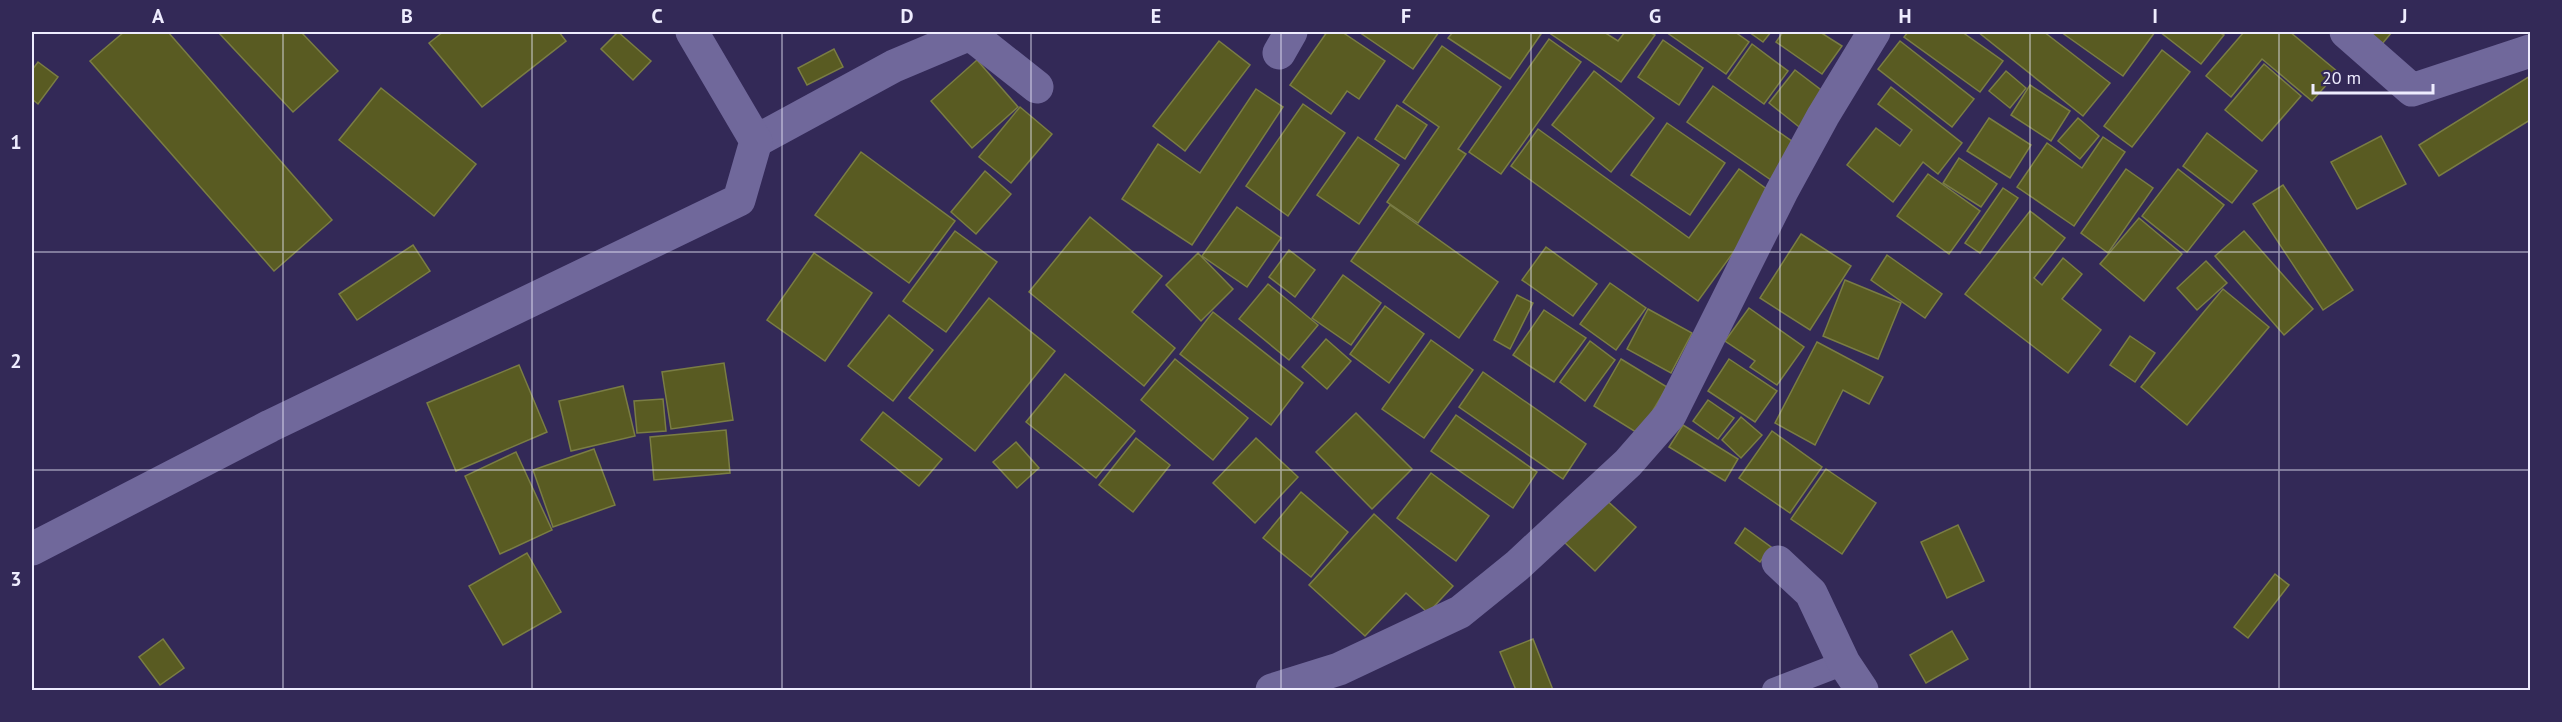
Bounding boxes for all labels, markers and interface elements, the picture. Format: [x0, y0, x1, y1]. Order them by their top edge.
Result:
text: A [152, 3, 165, 29]
text: B [401, 3, 413, 29]
text: C [651, 3, 663, 29]
text: D [901, 3, 914, 29]
text: E [1151, 3, 1161, 29]
text: F [1401, 3, 1411, 29]
text: G [1649, 3, 1661, 29]
text: H [1898, 3, 1912, 29]
text: I [2152, 3, 2158, 29]
text: J [2400, 3, 2407, 29]
scale bar [2313, 57, 2433, 95]
text: 20 m [2322, 66, 2361, 89]
text: 1 [10, 129, 22, 155]
text: 2 [10, 348, 22, 374]
text: 3 [10, 566, 22, 592]

